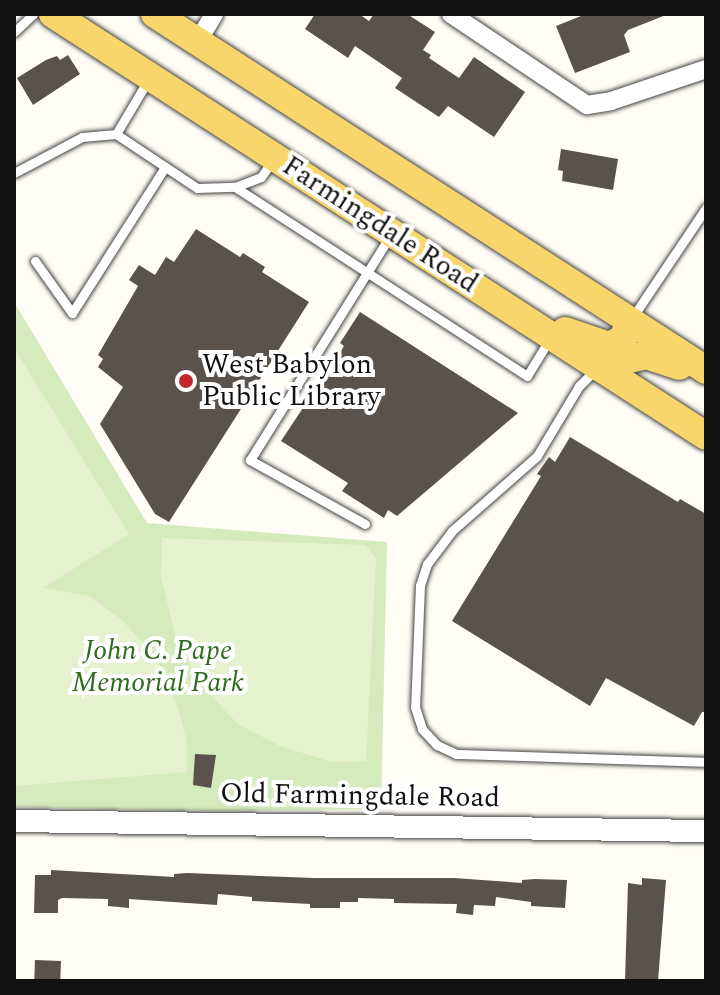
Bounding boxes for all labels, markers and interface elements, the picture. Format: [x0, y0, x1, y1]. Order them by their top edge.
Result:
street label: Farmingdale Road [276, 149, 484, 301]
place label: West Babylon Public Library [202, 348, 380, 414]
marker: West Babylon Public Library [177, 372, 195, 390]
park label: John C. Pape Memorial Park [72, 634, 244, 700]
street label: Old Farmingdale Road [220, 777, 500, 815]

